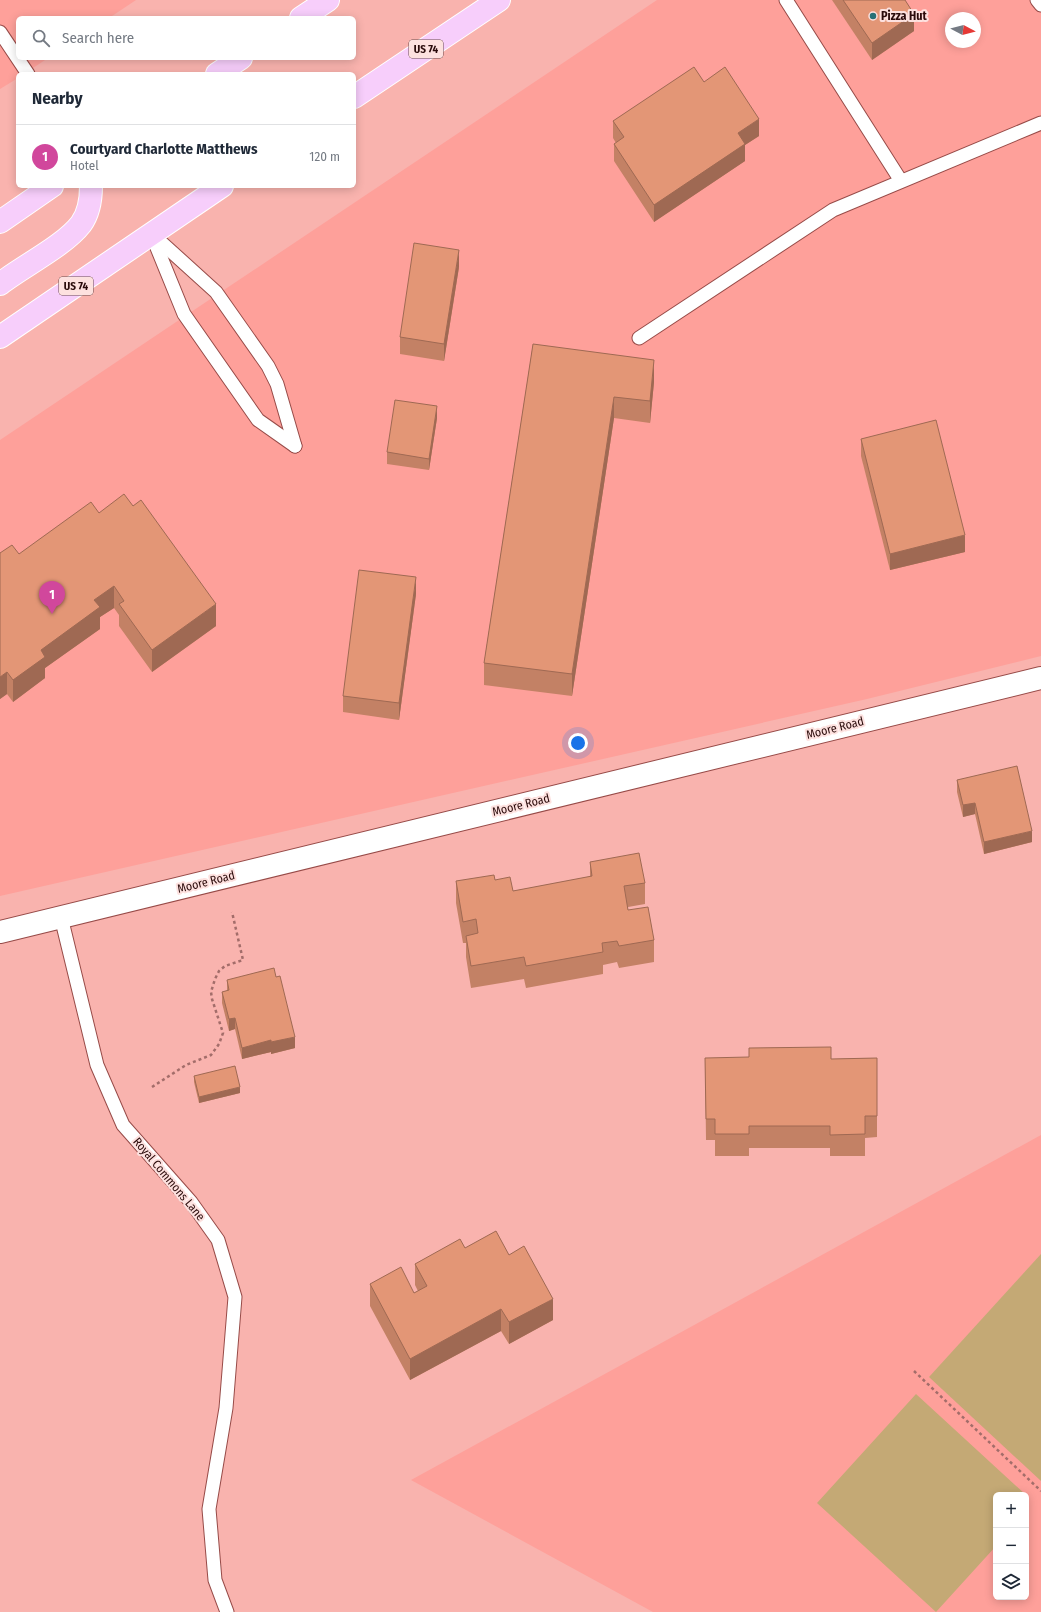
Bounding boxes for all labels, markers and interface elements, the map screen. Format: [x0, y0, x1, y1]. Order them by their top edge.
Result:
place label: Pizza Hut [881, 9, 927, 23]
marker: Pizza Hut [868, 11, 878, 21]
north arrow [945, 12, 981, 48]
search box [16, 16, 356, 60]
icon: search [30, 27, 52, 49]
text: Search here [62, 29, 134, 47]
road number: US 74 [409, 40, 443, 58]
text: Nearby [32, 88, 83, 109]
text: Courtyard Charlotte Matthews [70, 140, 257, 158]
text: 1 [42, 149, 48, 164]
text: 120 m [309, 149, 340, 164]
text: Hotel [70, 158, 99, 173]
road number: US 74 [59, 277, 93, 295]
pin: 1 [39, 581, 65, 614]
street label: Moore Road [805, 714, 865, 742]
your location [568, 733, 588, 753]
street label: Moore Road [491, 791, 551, 819]
street label: Moore Road [176, 868, 236, 896]
street label: Royal Commons Lane [130, 1135, 208, 1223]
map controls [993, 1492, 1029, 1600]
button: + [993, 1492, 1029, 1528]
button: − [993, 1528, 1029, 1564]
button: layers [993, 1564, 1029, 1600]

